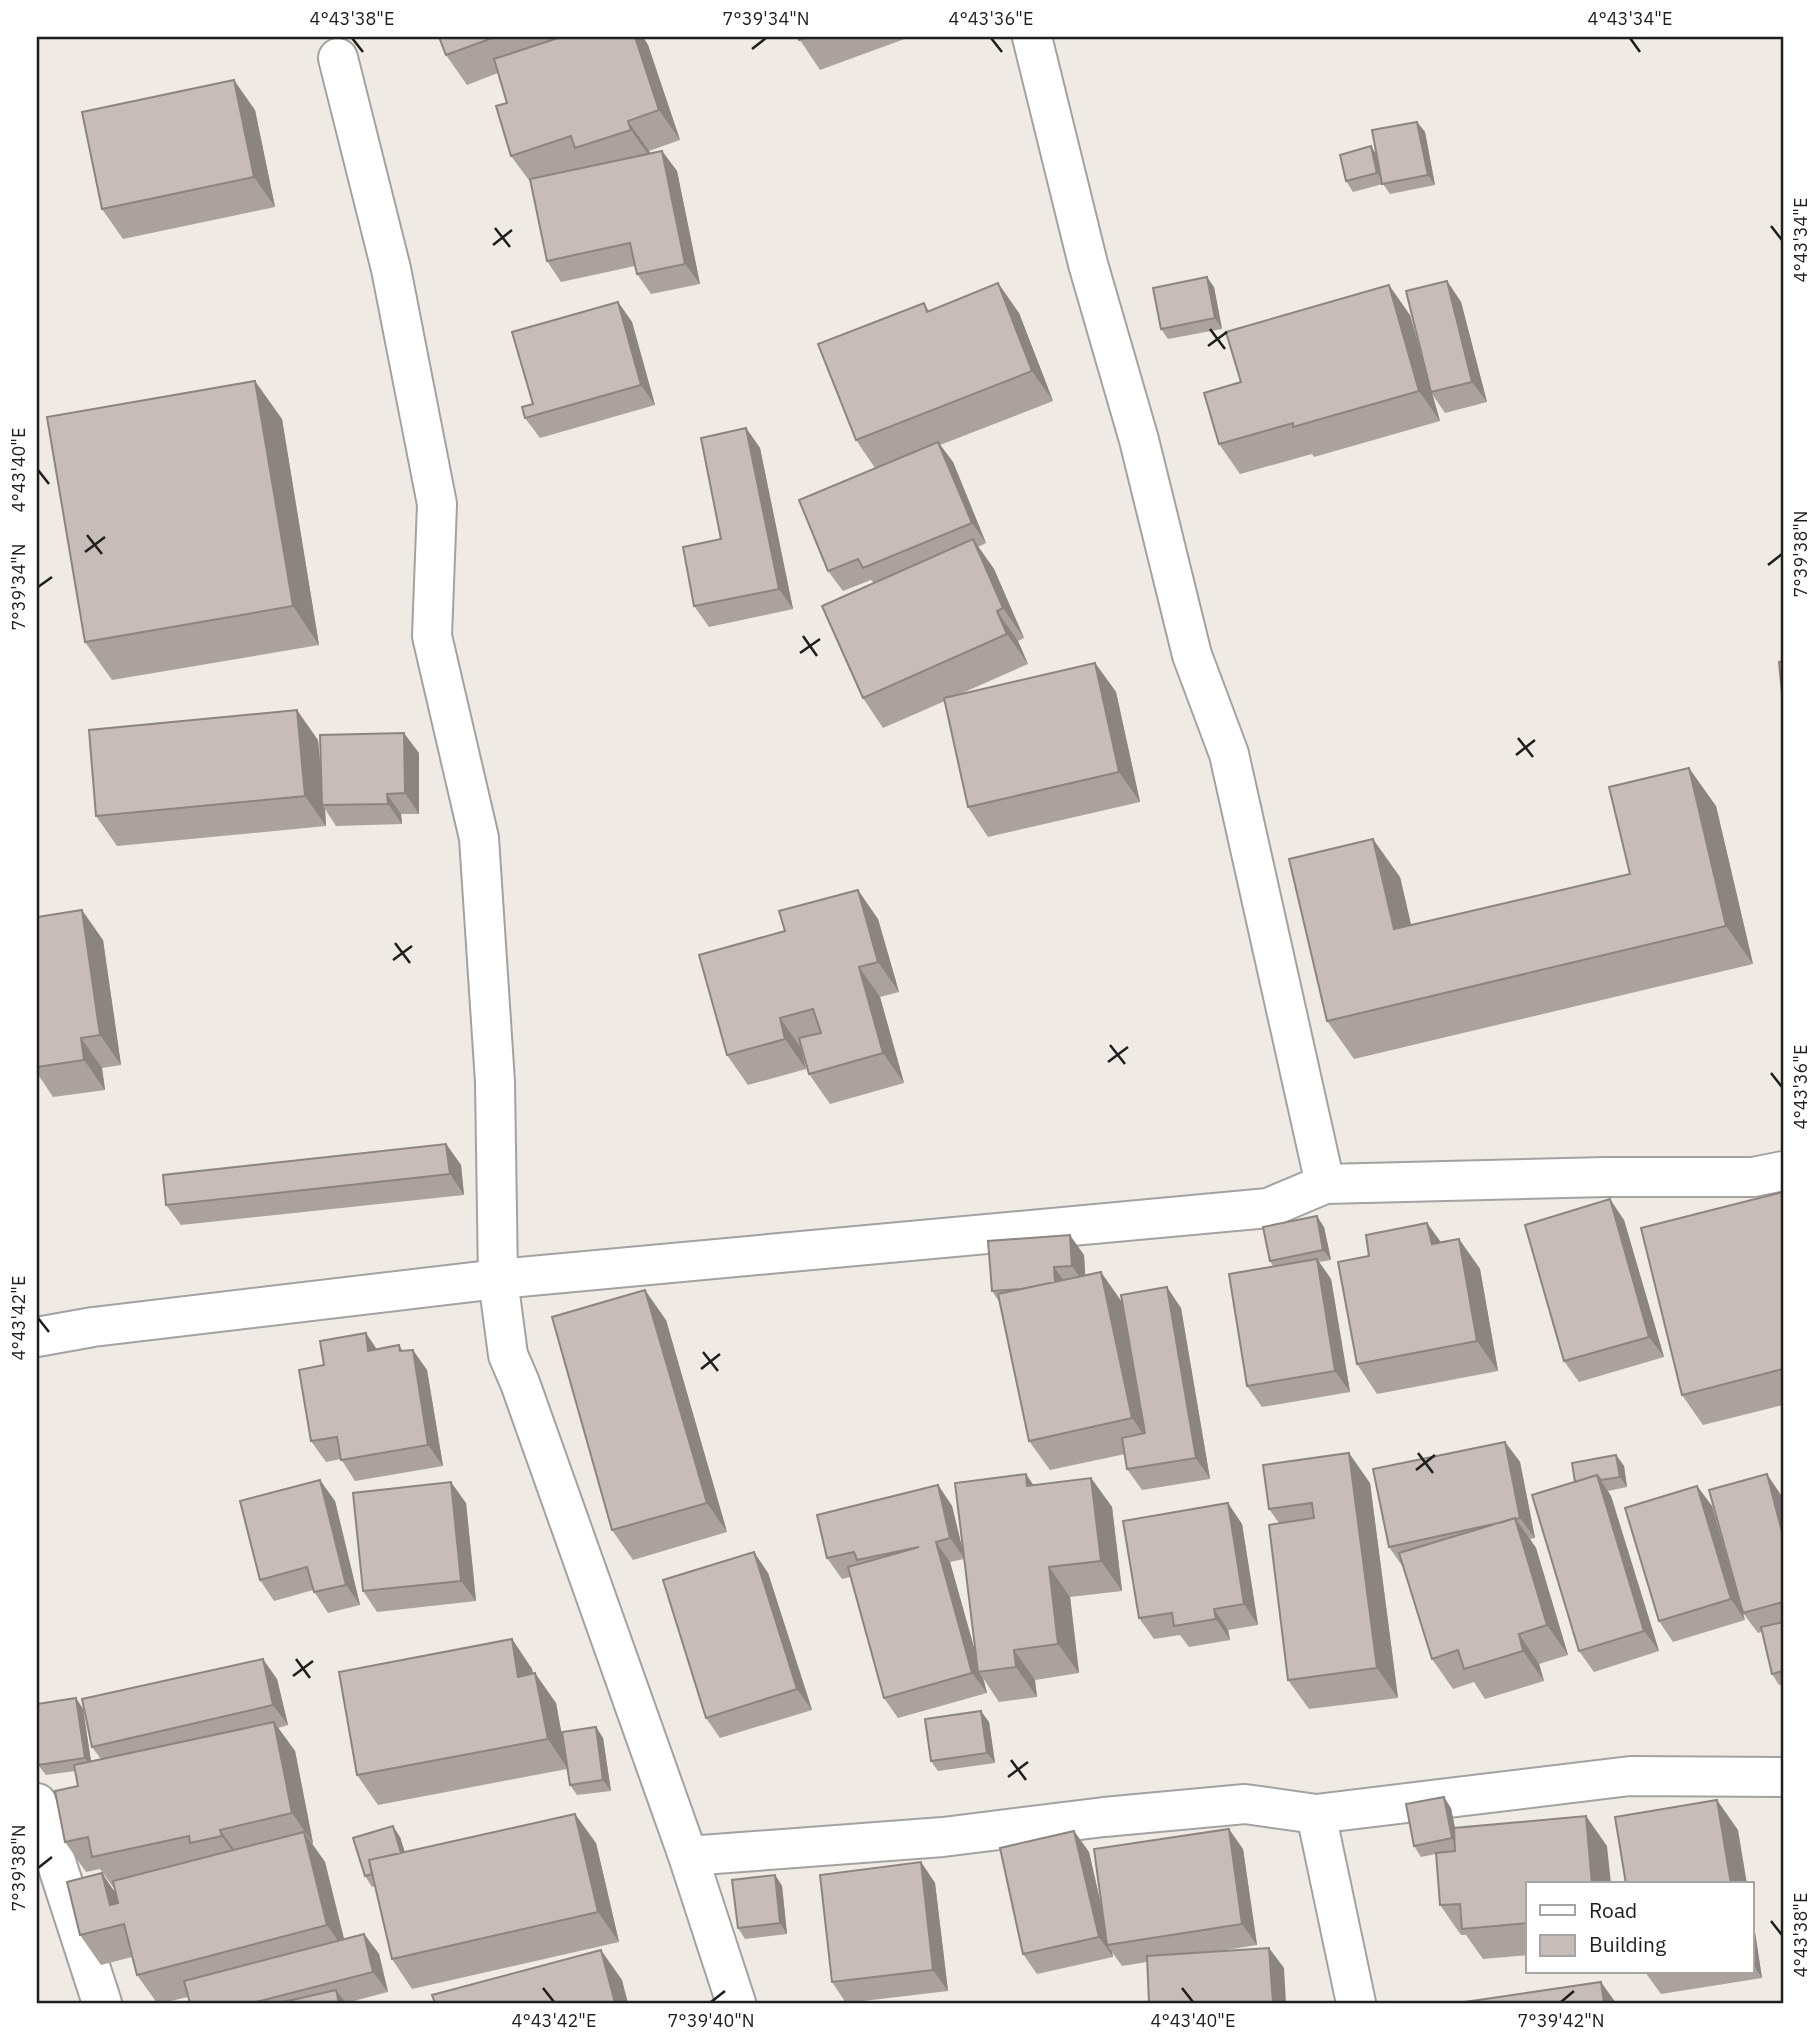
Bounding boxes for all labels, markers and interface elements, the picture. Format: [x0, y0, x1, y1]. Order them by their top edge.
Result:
text: 4°43'38"E [310, 7, 394, 30]
text: 7°39'34"N [722, 7, 810, 30]
text: 4°43'36"E [949, 7, 1033, 30]
text: 4°43'34"E [1588, 7, 1672, 30]
text: 4°43'34"E [1789, 198, 1812, 282]
text: 4°43'40"E [7, 428, 30, 512]
text: 7°39'38"N [1789, 510, 1812, 598]
text: 7°39'34"N [7, 543, 30, 631]
text: 4°43'36"E [1789, 1045, 1812, 1129]
text: 4°43'42"E [7, 1276, 30, 1360]
text: 7°39'38"N [7, 1824, 30, 1912]
legend [1526, 1882, 1754, 1974]
text: 4°43'38"E [1789, 1893, 1812, 1977]
text: Road [1589, 1896, 1637, 1924]
text: Building [1589, 1930, 1666, 1958]
text: 4°43'42"E [512, 2009, 596, 2032]
text: 7°39'40"N [667, 2009, 755, 2032]
text: 4°43'40"E [1151, 2009, 1235, 2032]
text: 7°39'42"N [1517, 2009, 1605, 2032]

